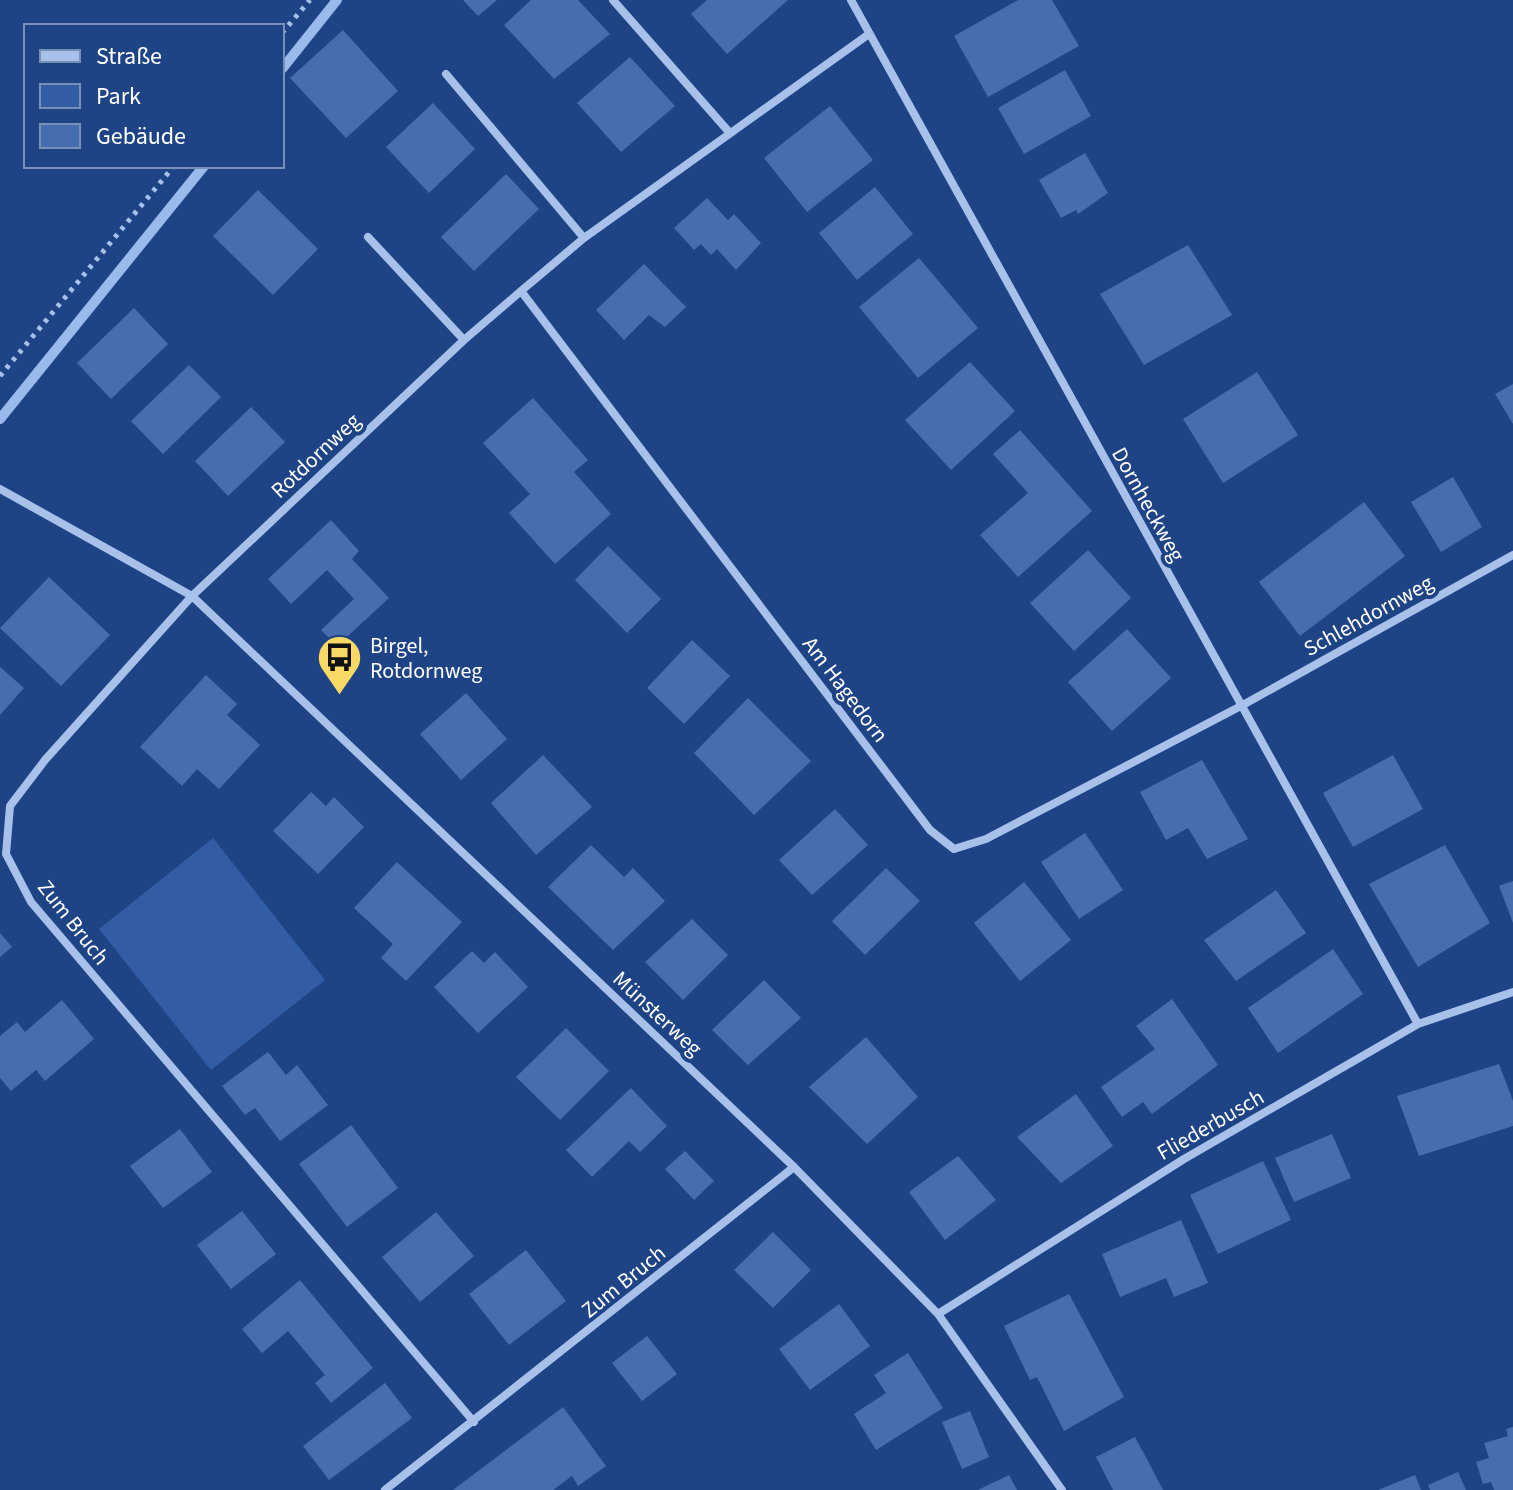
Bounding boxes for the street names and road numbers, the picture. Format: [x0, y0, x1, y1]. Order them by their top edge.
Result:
street label: Rotdornweg [264, 406, 368, 506]
street label: Dornheckweg [1103, 441, 1193, 568]
street label: Schlehdornweg [1298, 567, 1439, 665]
street label: Am Hagedorn [795, 630, 896, 749]
street label: Zum Bruch [30, 873, 117, 972]
street label: Münsterweg [605, 964, 709, 1064]
street label: Fliederbusch [1151, 1081, 1270, 1168]
street label: Zum Bruch [575, 1238, 673, 1326]

